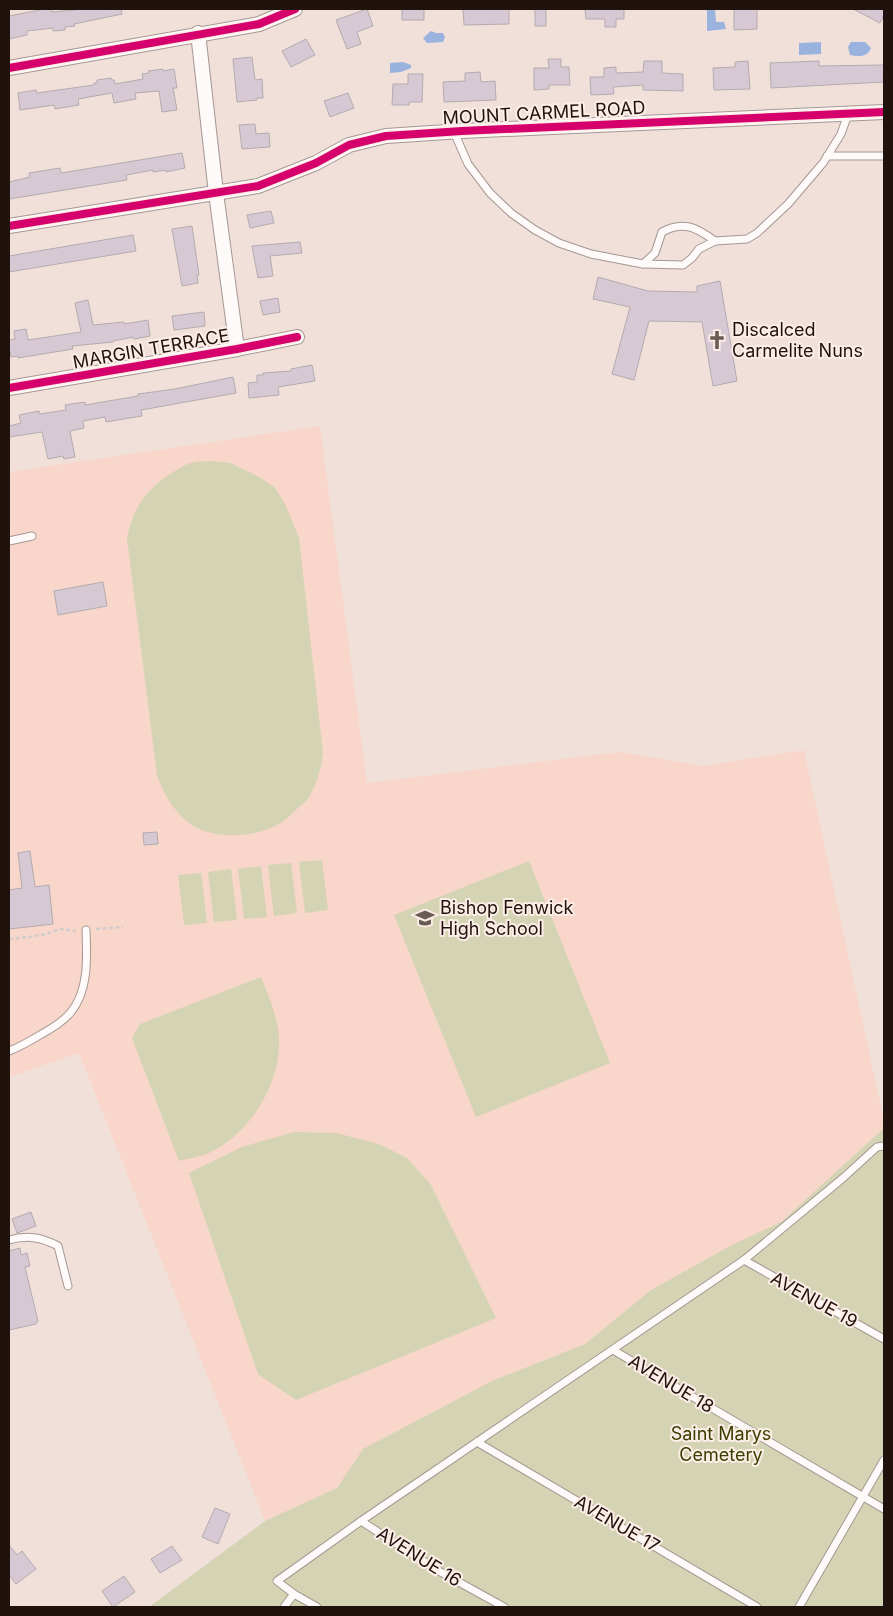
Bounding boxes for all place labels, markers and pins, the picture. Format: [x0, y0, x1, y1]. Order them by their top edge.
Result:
place label: Discalced Carmelite Nuns [732, 319, 863, 361]
church icon: Discalced Carmelite Nuns [706, 329, 728, 351]
place label: Bishop Fenwick High School [440, 897, 574, 939]
school or university icon: Bishop Fenwick High School [414, 907, 436, 929]

